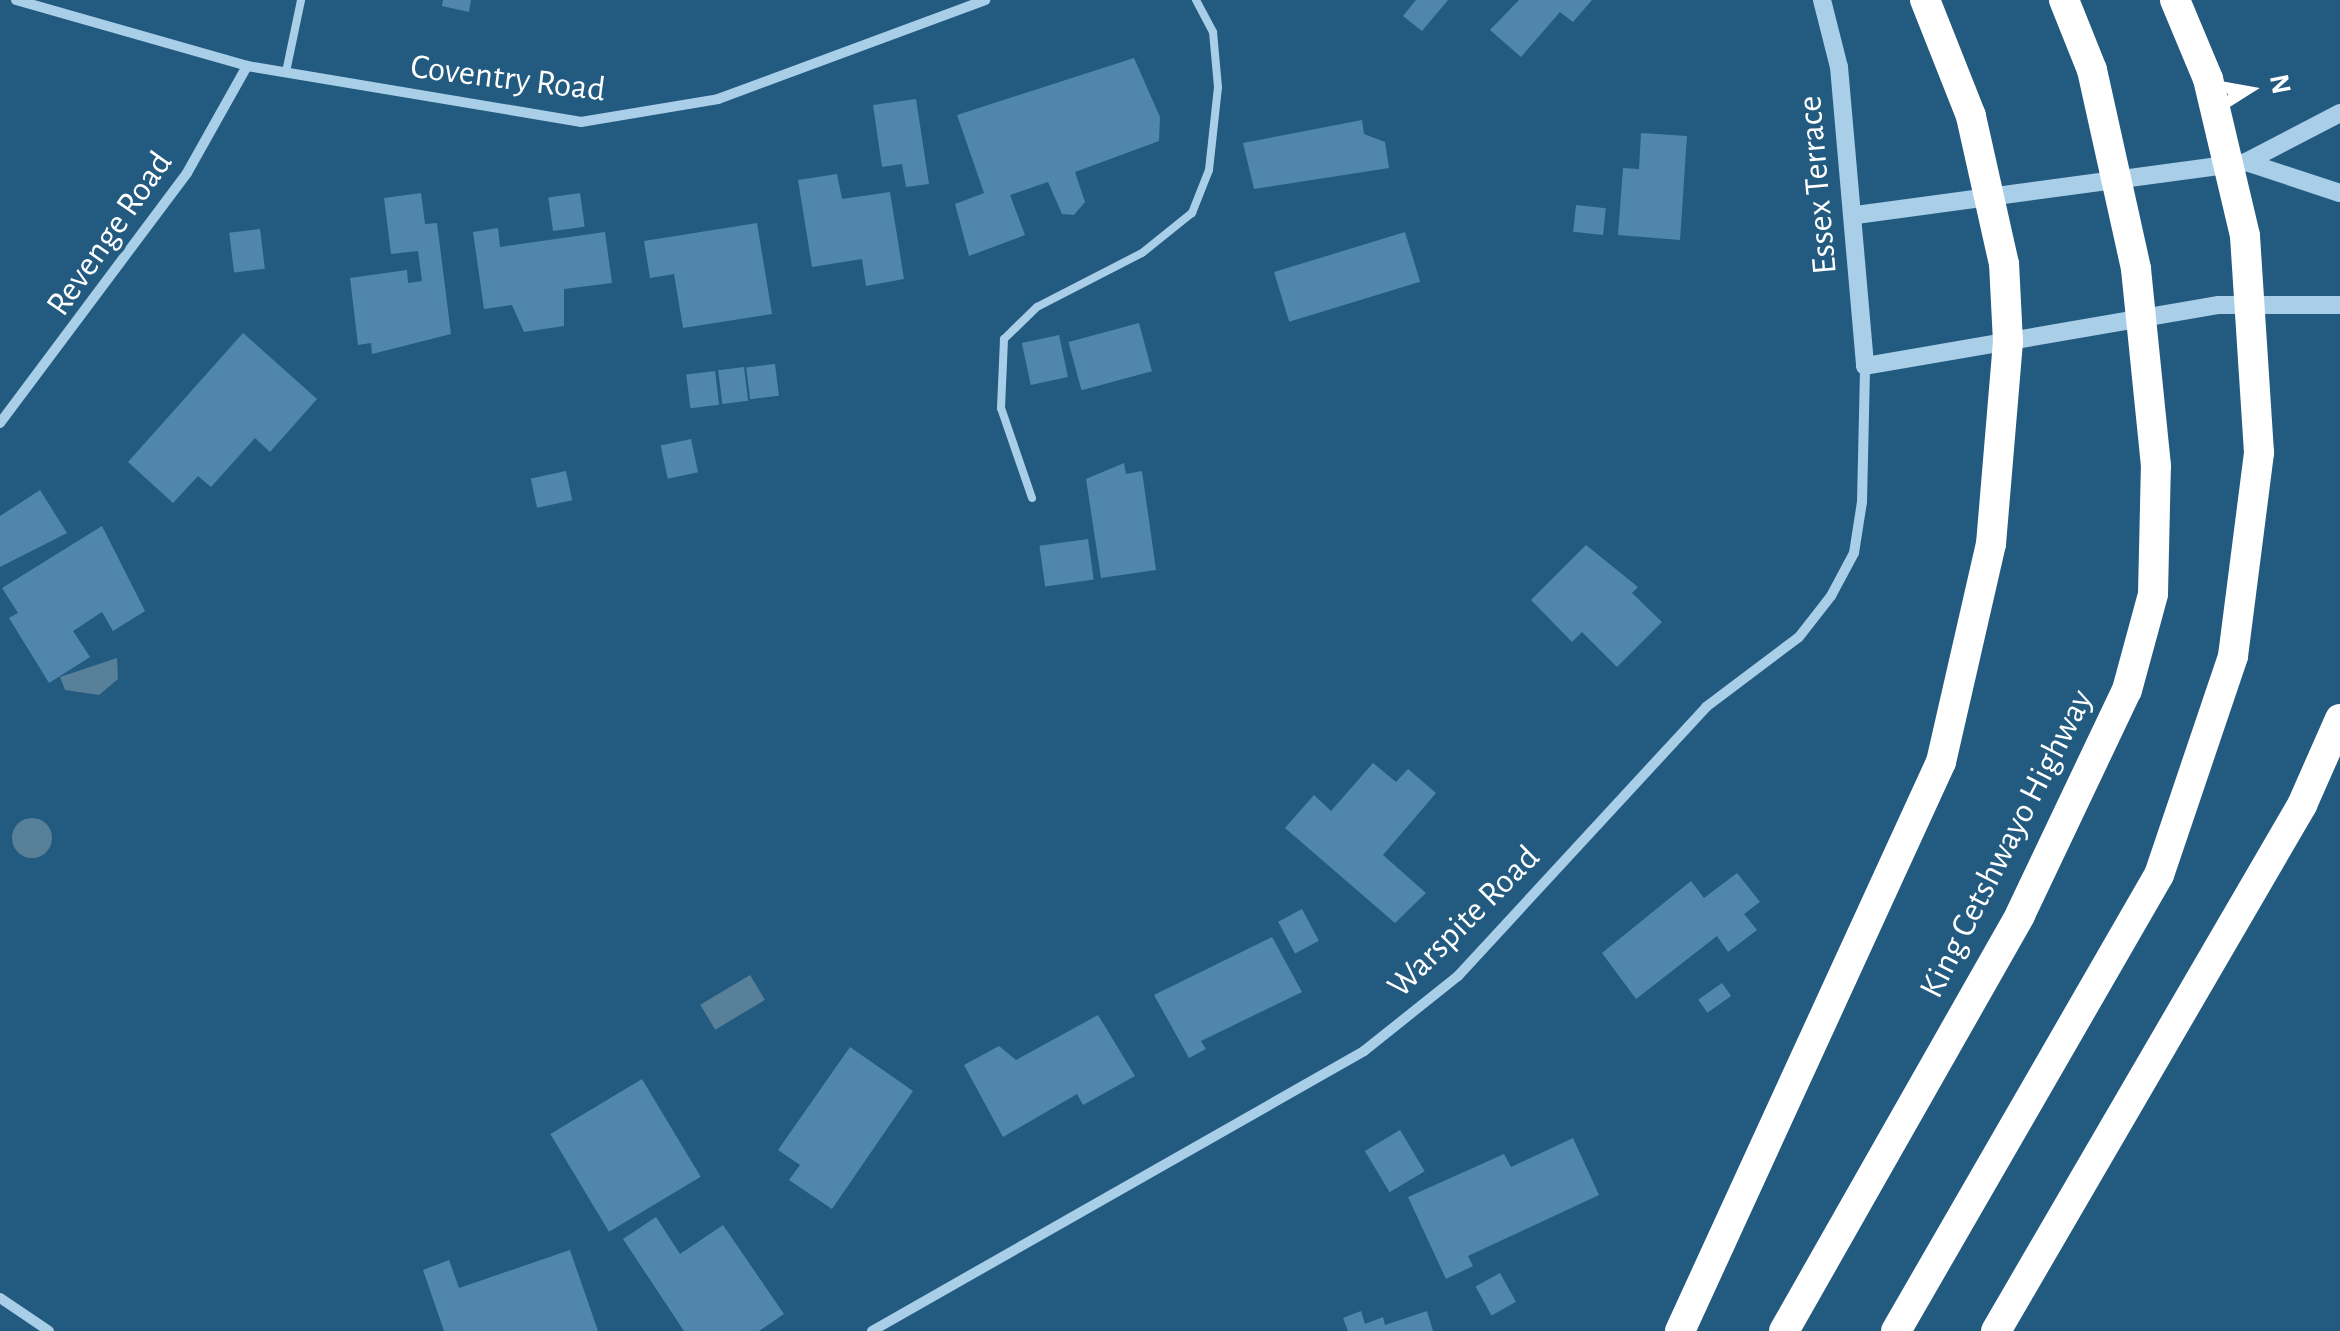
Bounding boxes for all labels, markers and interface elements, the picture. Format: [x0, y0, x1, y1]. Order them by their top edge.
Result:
north arrow [2200, 40, 2300, 140]
street label: Coventry Road [408, 46, 608, 112]
text: N [2264, 72, 2295, 97]
street label: Essex Terrace [1789, 94, 1847, 276]
street label: Revenge Road [38, 144, 182, 324]
street label: King Cetshwayo Highway [1911, 683, 2103, 1005]
street label: Warspite Road [1379, 837, 1549, 1007]

